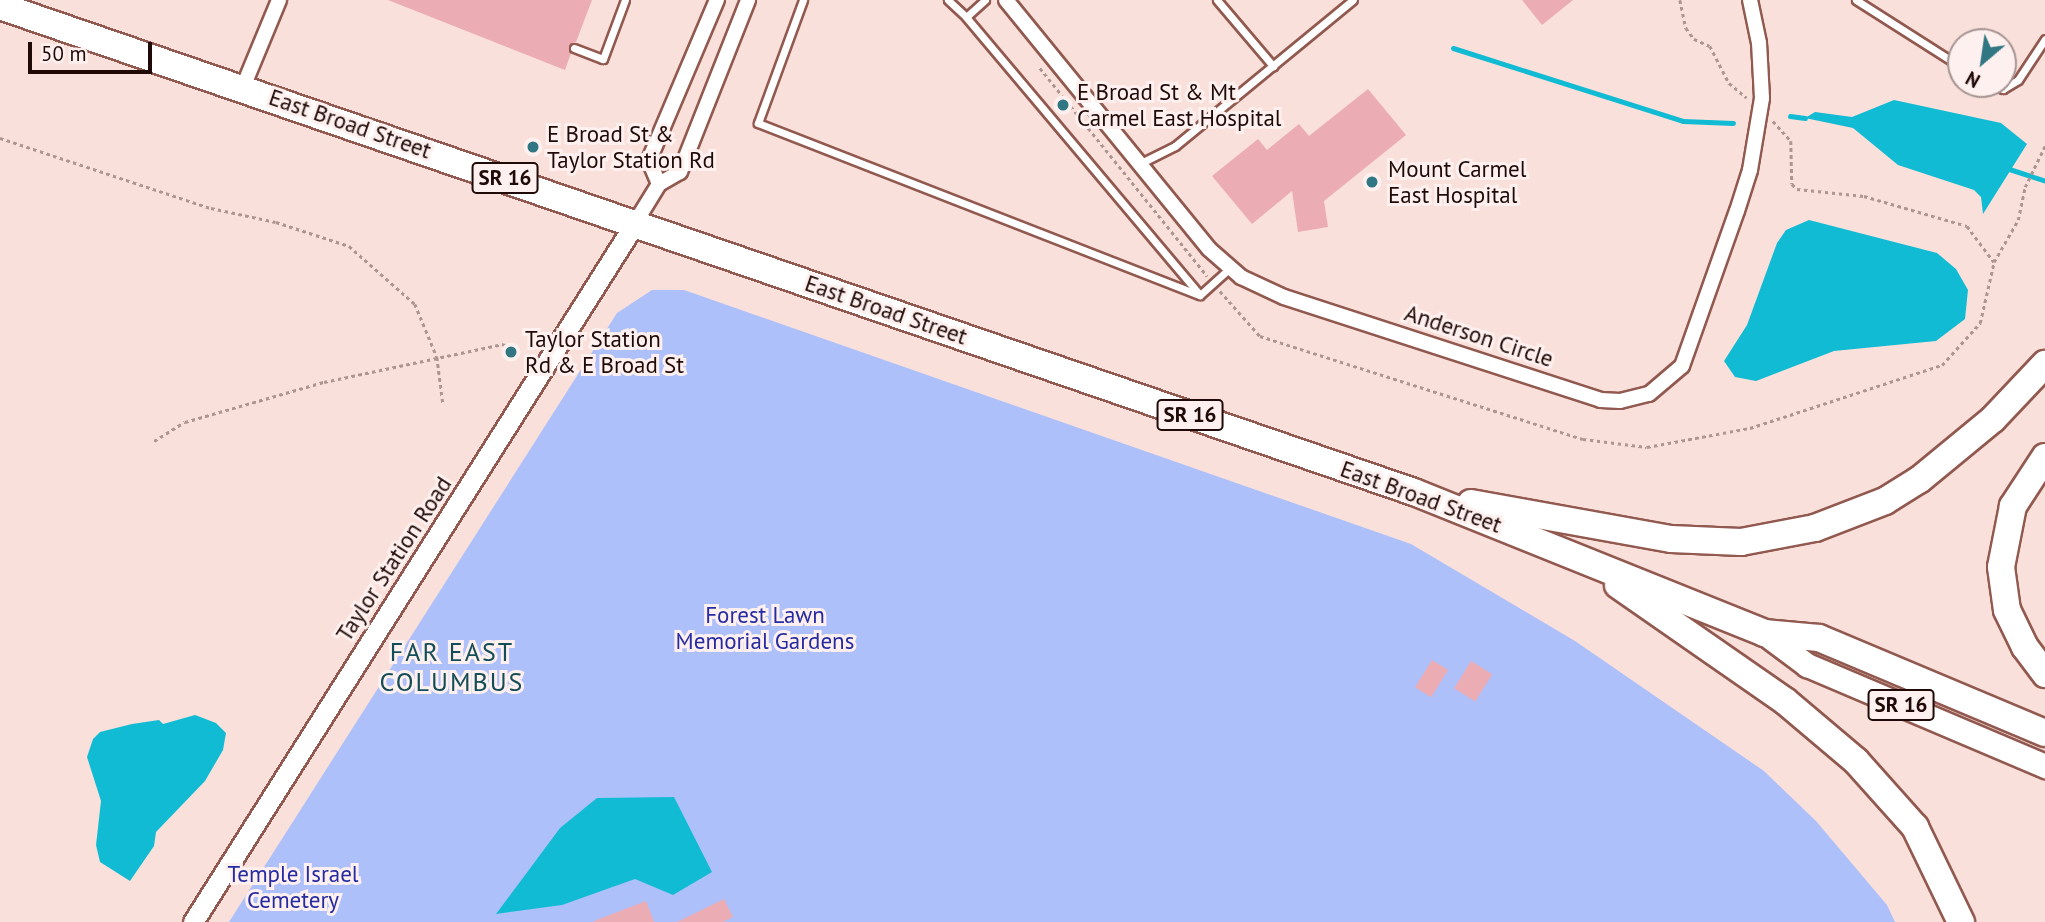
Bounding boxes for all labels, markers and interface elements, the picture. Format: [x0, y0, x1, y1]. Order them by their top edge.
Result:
scale bar [32, 28, 156, 72]
north arrow [1947, 28, 2017, 98]
text: 50 m [41, 40, 87, 67]
text: N [1962, 66, 1984, 93]
place label: E Broad St & Mt Carmel East Hospital [1077, 78, 1282, 132]
street label: East Broad Street [265, 83, 435, 165]
marker: E Broad St & Mt Carmel East Hospital [1055, 97, 1071, 113]
place label: E Broad St & Taylor Station Rd [547, 120, 715, 174]
marker: E Broad St & Taylor Station Rd [525, 139, 541, 155]
place label: Mount Carmel East Hospital [1388, 155, 1526, 209]
road number: SR 16 [470, 160, 540, 196]
marker: Mount Carmel East Hospital [1362, 172, 1382, 192]
street label: East Broad Street [801, 269, 971, 351]
street label: Anderson Circle [1401, 299, 1557, 373]
place label: Taylor Station Rd & E Broad St [525, 325, 684, 379]
marker: Taylor Station Rd & E Broad St [503, 344, 519, 360]
road number: SR 16 [1155, 398, 1225, 432]
street label: East Broad Street [1337, 455, 1505, 539]
street label: Taylor Station Road [331, 472, 457, 646]
park label: Forest Lawn Memorial Gardens [676, 601, 854, 655]
district label: FAR EAST COLUMBUS [381, 636, 523, 698]
road number: SR 16 [1866, 688, 1936, 722]
park label: Temple Israel Cemetery [227, 860, 359, 914]

